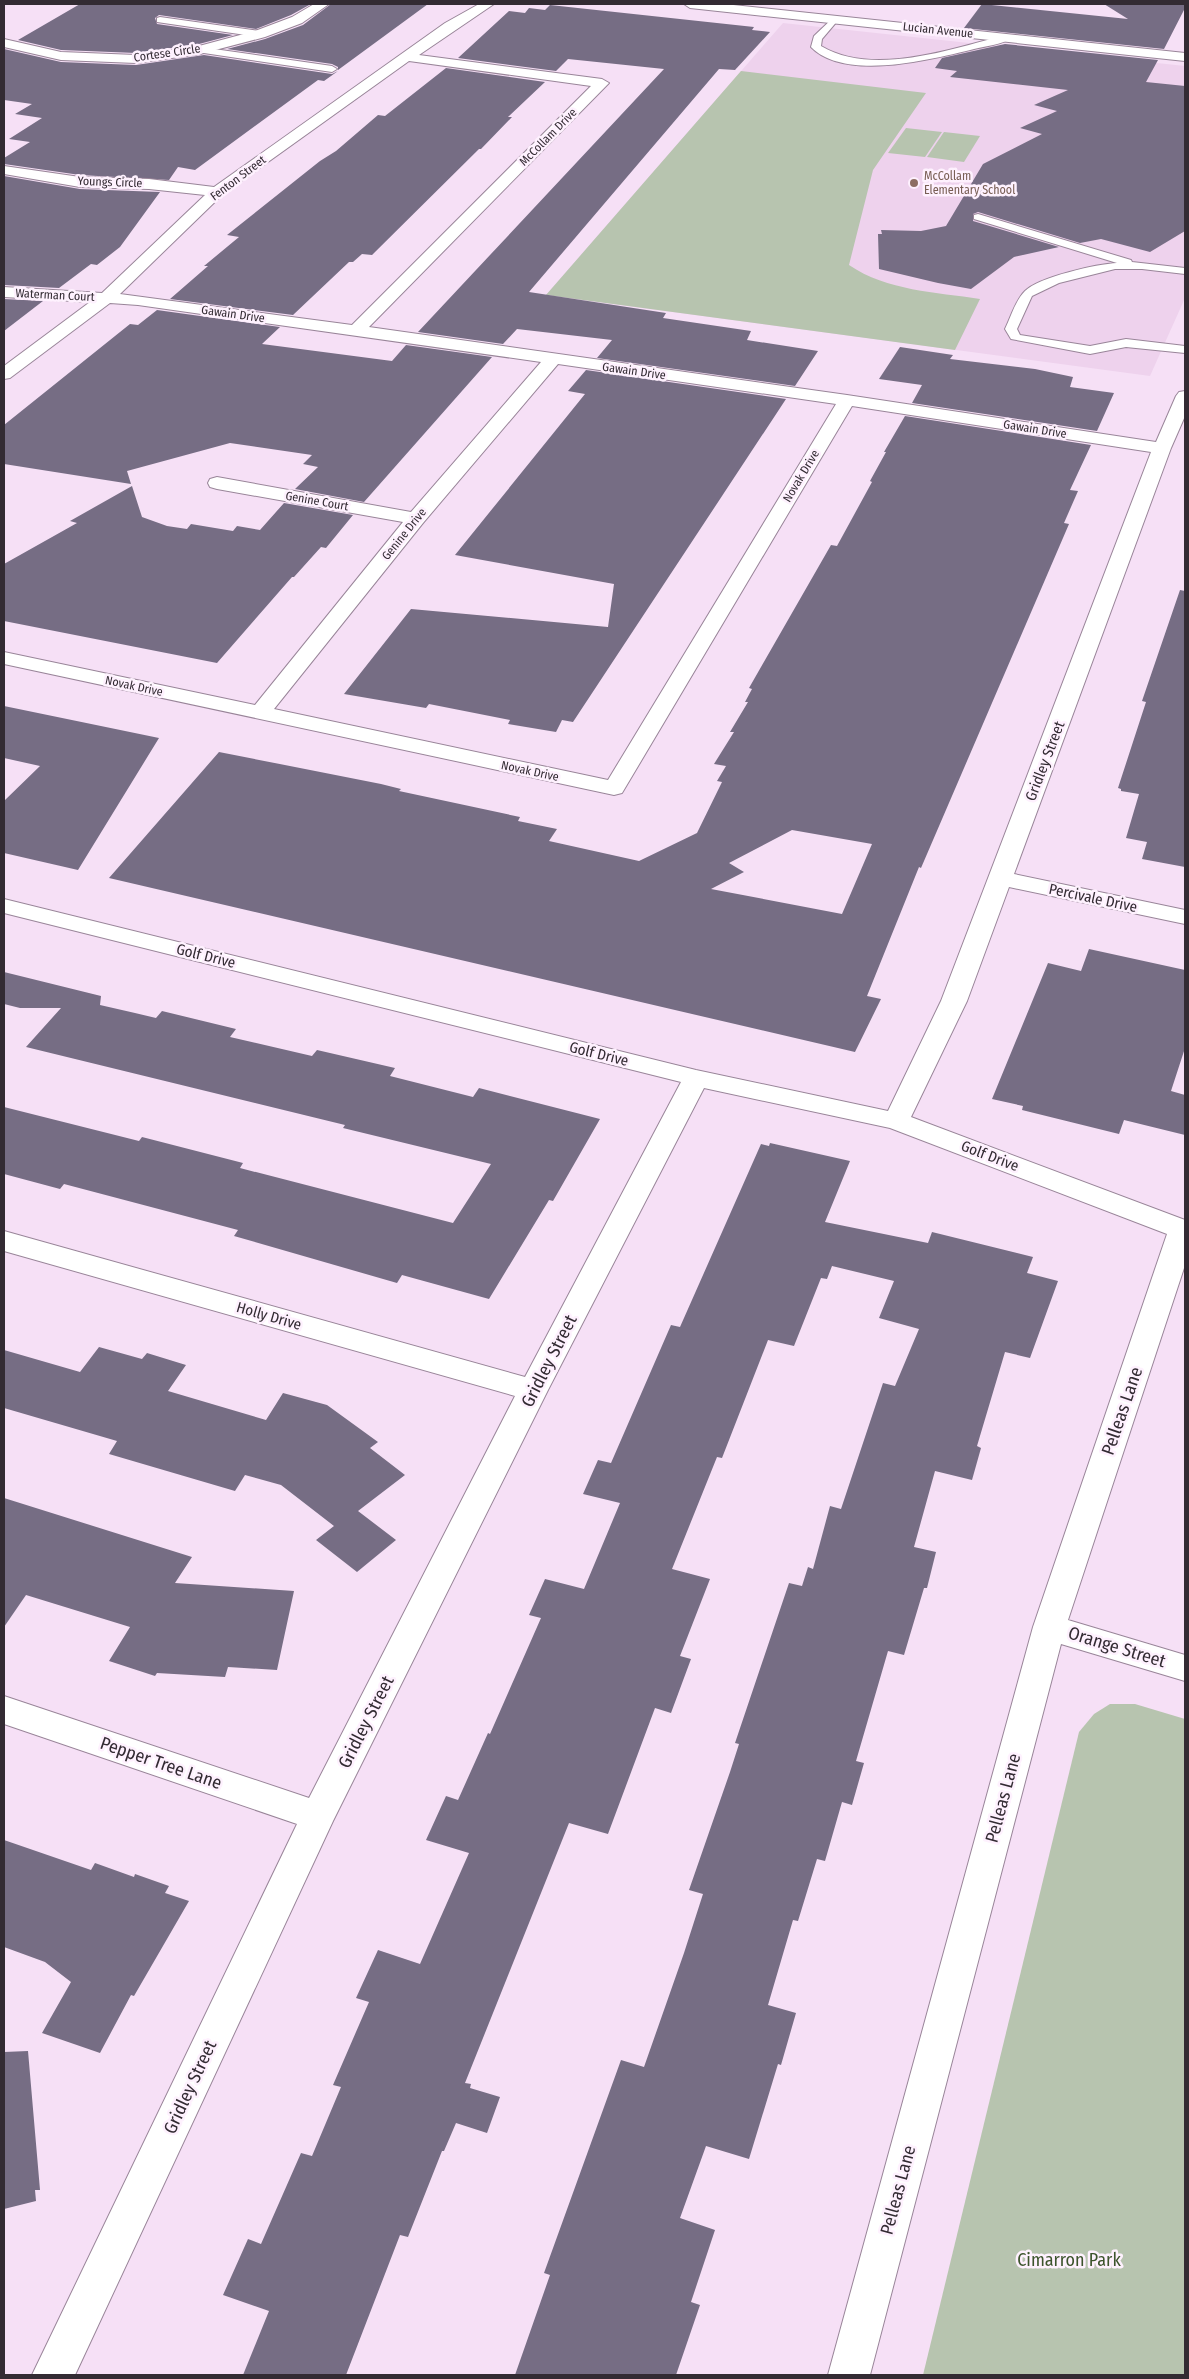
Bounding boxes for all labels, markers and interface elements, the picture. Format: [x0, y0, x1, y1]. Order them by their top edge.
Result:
street label: Lucian Avenue [902, 19, 974, 41]
street label: Cortese Circle [133, 41, 201, 65]
street label: McCollam Drive [516, 105, 580, 169]
street label: Fenton Street [208, 153, 269, 203]
place label: McCollam Elementary School [924, 169, 1015, 197]
street label: Youngs Circle [77, 174, 143, 190]
marker: McCollam Elementary School [908, 177, 920, 189]
street label: Waterman Court [15, 286, 95, 304]
street label: Gawain Drive [200, 303, 266, 325]
street label: Gawain Drive [601, 360, 667, 382]
street label: Gawain Drive [1002, 417, 1068, 441]
street label: Novak Drive [780, 447, 822, 505]
street label: Genine Court [284, 489, 350, 513]
street label: Genine Drive [379, 505, 429, 563]
street label: Novak Drive [104, 673, 164, 699]
street label: Gridley Street [1022, 718, 1068, 803]
street label: Novak Drive [500, 758, 560, 784]
street label: Percivale Drive [1047, 880, 1139, 916]
street label: Golf Drive [175, 940, 237, 972]
street label: Golf Drive [568, 1038, 630, 1070]
street label: Golf Drive [959, 1137, 1021, 1175]
street label: Holly Drive [234, 1298, 304, 1334]
street label: Gridley Street [516, 1311, 582, 1411]
street label: Pelleas Lane [1097, 1364, 1147, 1458]
street label: Orange Street [1066, 1622, 1169, 1672]
street label: Gridley Street [333, 1672, 399, 1772]
street label: Pepper Tree Lane [97, 1732, 225, 1794]
street label: Pelleas Lane [981, 1751, 1026, 1845]
street label: Gridley Street [159, 2037, 221, 2137]
street label: Pelleas Lane [876, 2143, 921, 2237]
park label: Cimarron Park [1017, 2249, 1121, 2271]

